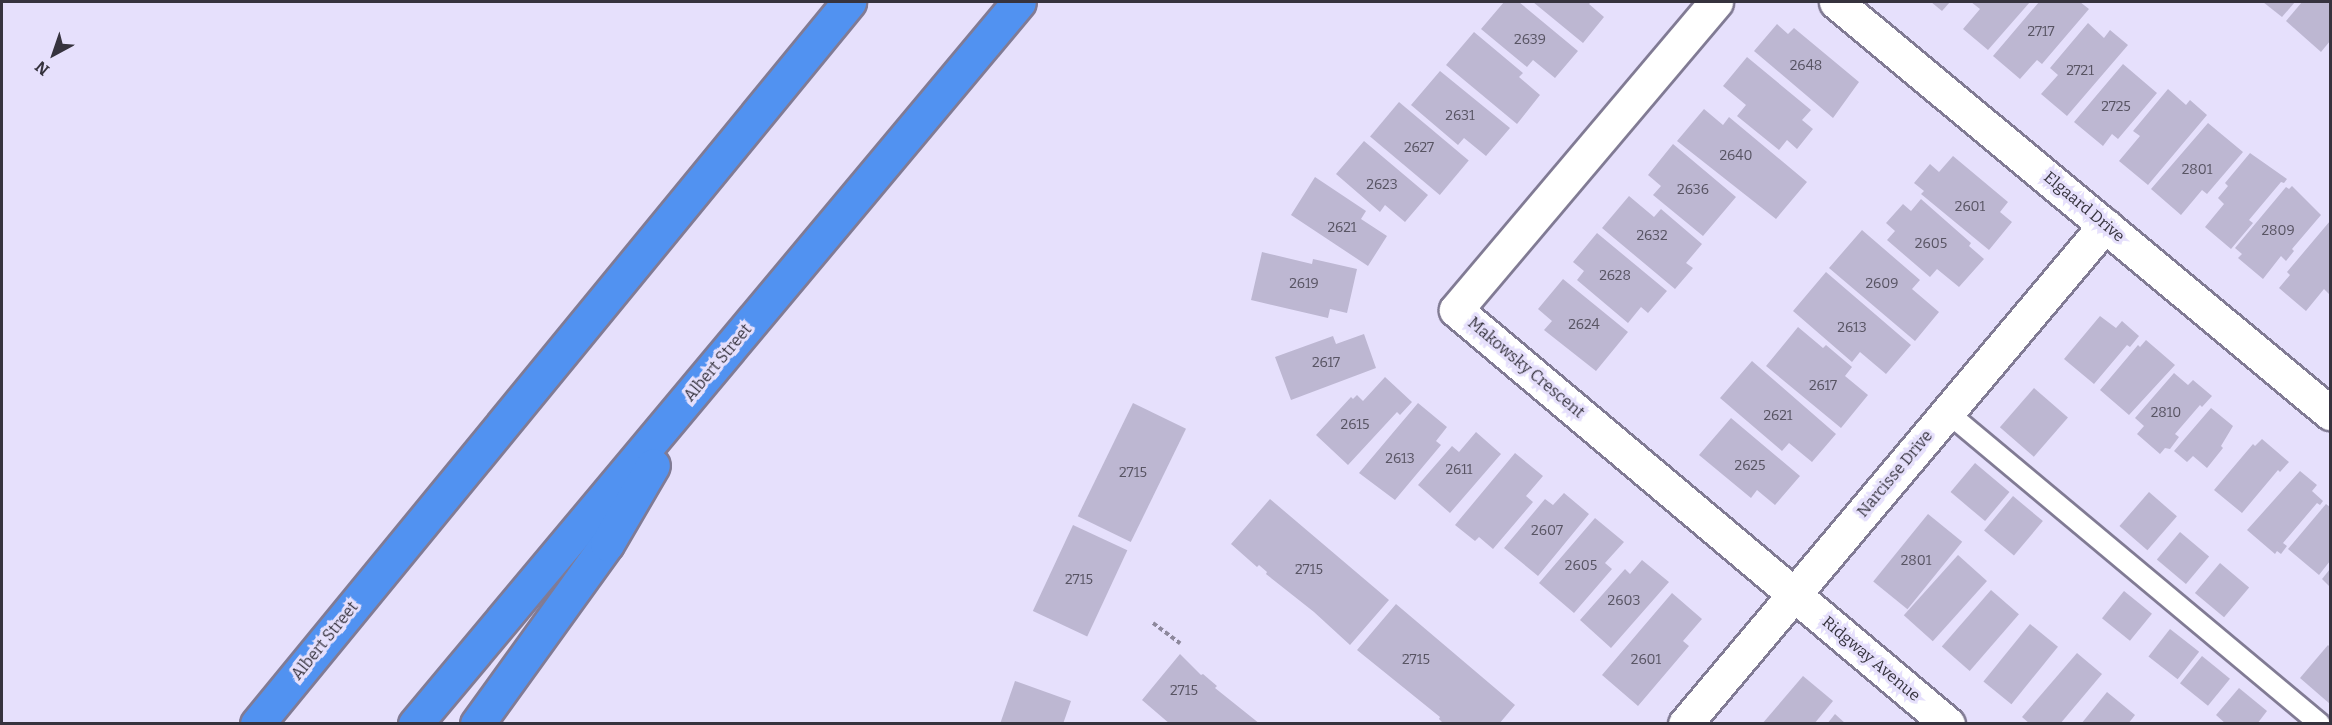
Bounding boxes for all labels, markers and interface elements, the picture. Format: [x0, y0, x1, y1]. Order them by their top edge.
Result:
north arrow [24, 24, 84, 84]
house number: 2717 [2027, 24, 2055, 40]
house number: 2639 [1514, 32, 1546, 48]
text: N [31, 57, 53, 79]
house number: 2648 [1790, 58, 1822, 74]
house number: 2721 [2066, 63, 2094, 79]
house number: 2725 [2101, 99, 2131, 115]
house number: 2631 [1445, 108, 1475, 124]
house number: 2627 [1404, 140, 1434, 156]
house number: 2640 [1719, 148, 1753, 164]
house number: 2801 [2182, 162, 2212, 178]
street label: Elgaard Drive [2040, 168, 2128, 246]
house number: 2623 [1366, 177, 1398, 193]
house number: 2636 [1677, 182, 1709, 198]
house number: 2601 [1955, 199, 1985, 215]
house number: 2621 [1328, 220, 1356, 236]
house number: 2809 [2261, 223, 2295, 239]
house number: 2632 [1636, 228, 1668, 244]
house number: 2605 [1915, 236, 1947, 252]
house number: 2628 [1599, 268, 1631, 284]
house number: 2619 [1289, 276, 1319, 292]
house number: 2609 [1865, 276, 1899, 292]
street label: Makowsky Crescent [1464, 314, 1588, 422]
house number: 2624 [1568, 317, 1600, 333]
street label: Albert Street [680, 320, 756, 406]
house number: 2613 [1837, 320, 1867, 336]
house number: 2617 [1312, 355, 1340, 371]
house number: 2617 [1809, 378, 1837, 394]
house number: 2810 [2151, 405, 2181, 421]
house number: 2621 [1764, 408, 1792, 424]
house number: 2615 [1341, 417, 1369, 433]
street label: Narcisse Drive [1853, 427, 1937, 521]
house number: 2613 [1385, 451, 1415, 467]
house number: 2625 [1735, 458, 1765, 474]
house number: 2611 [1445, 462, 1473, 478]
house number: 2715 [1119, 465, 1147, 481]
house number: 2607 [1531, 523, 1563, 539]
house number: 2801 [1901, 553, 1931, 569]
house number: 2605 [1565, 558, 1597, 574]
house number: 2715 [1295, 562, 1323, 578]
house number: 2715 [1065, 572, 1093, 588]
house number: 2603 [1608, 593, 1640, 609]
street label: Albert Street [288, 598, 362, 684]
street label: Ridgway Avenue [1818, 612, 1924, 706]
house number: 2715 [1402, 652, 1430, 668]
house number: 2601 [1631, 652, 1661, 668]
house number: 2715 [1170, 683, 1198, 699]

